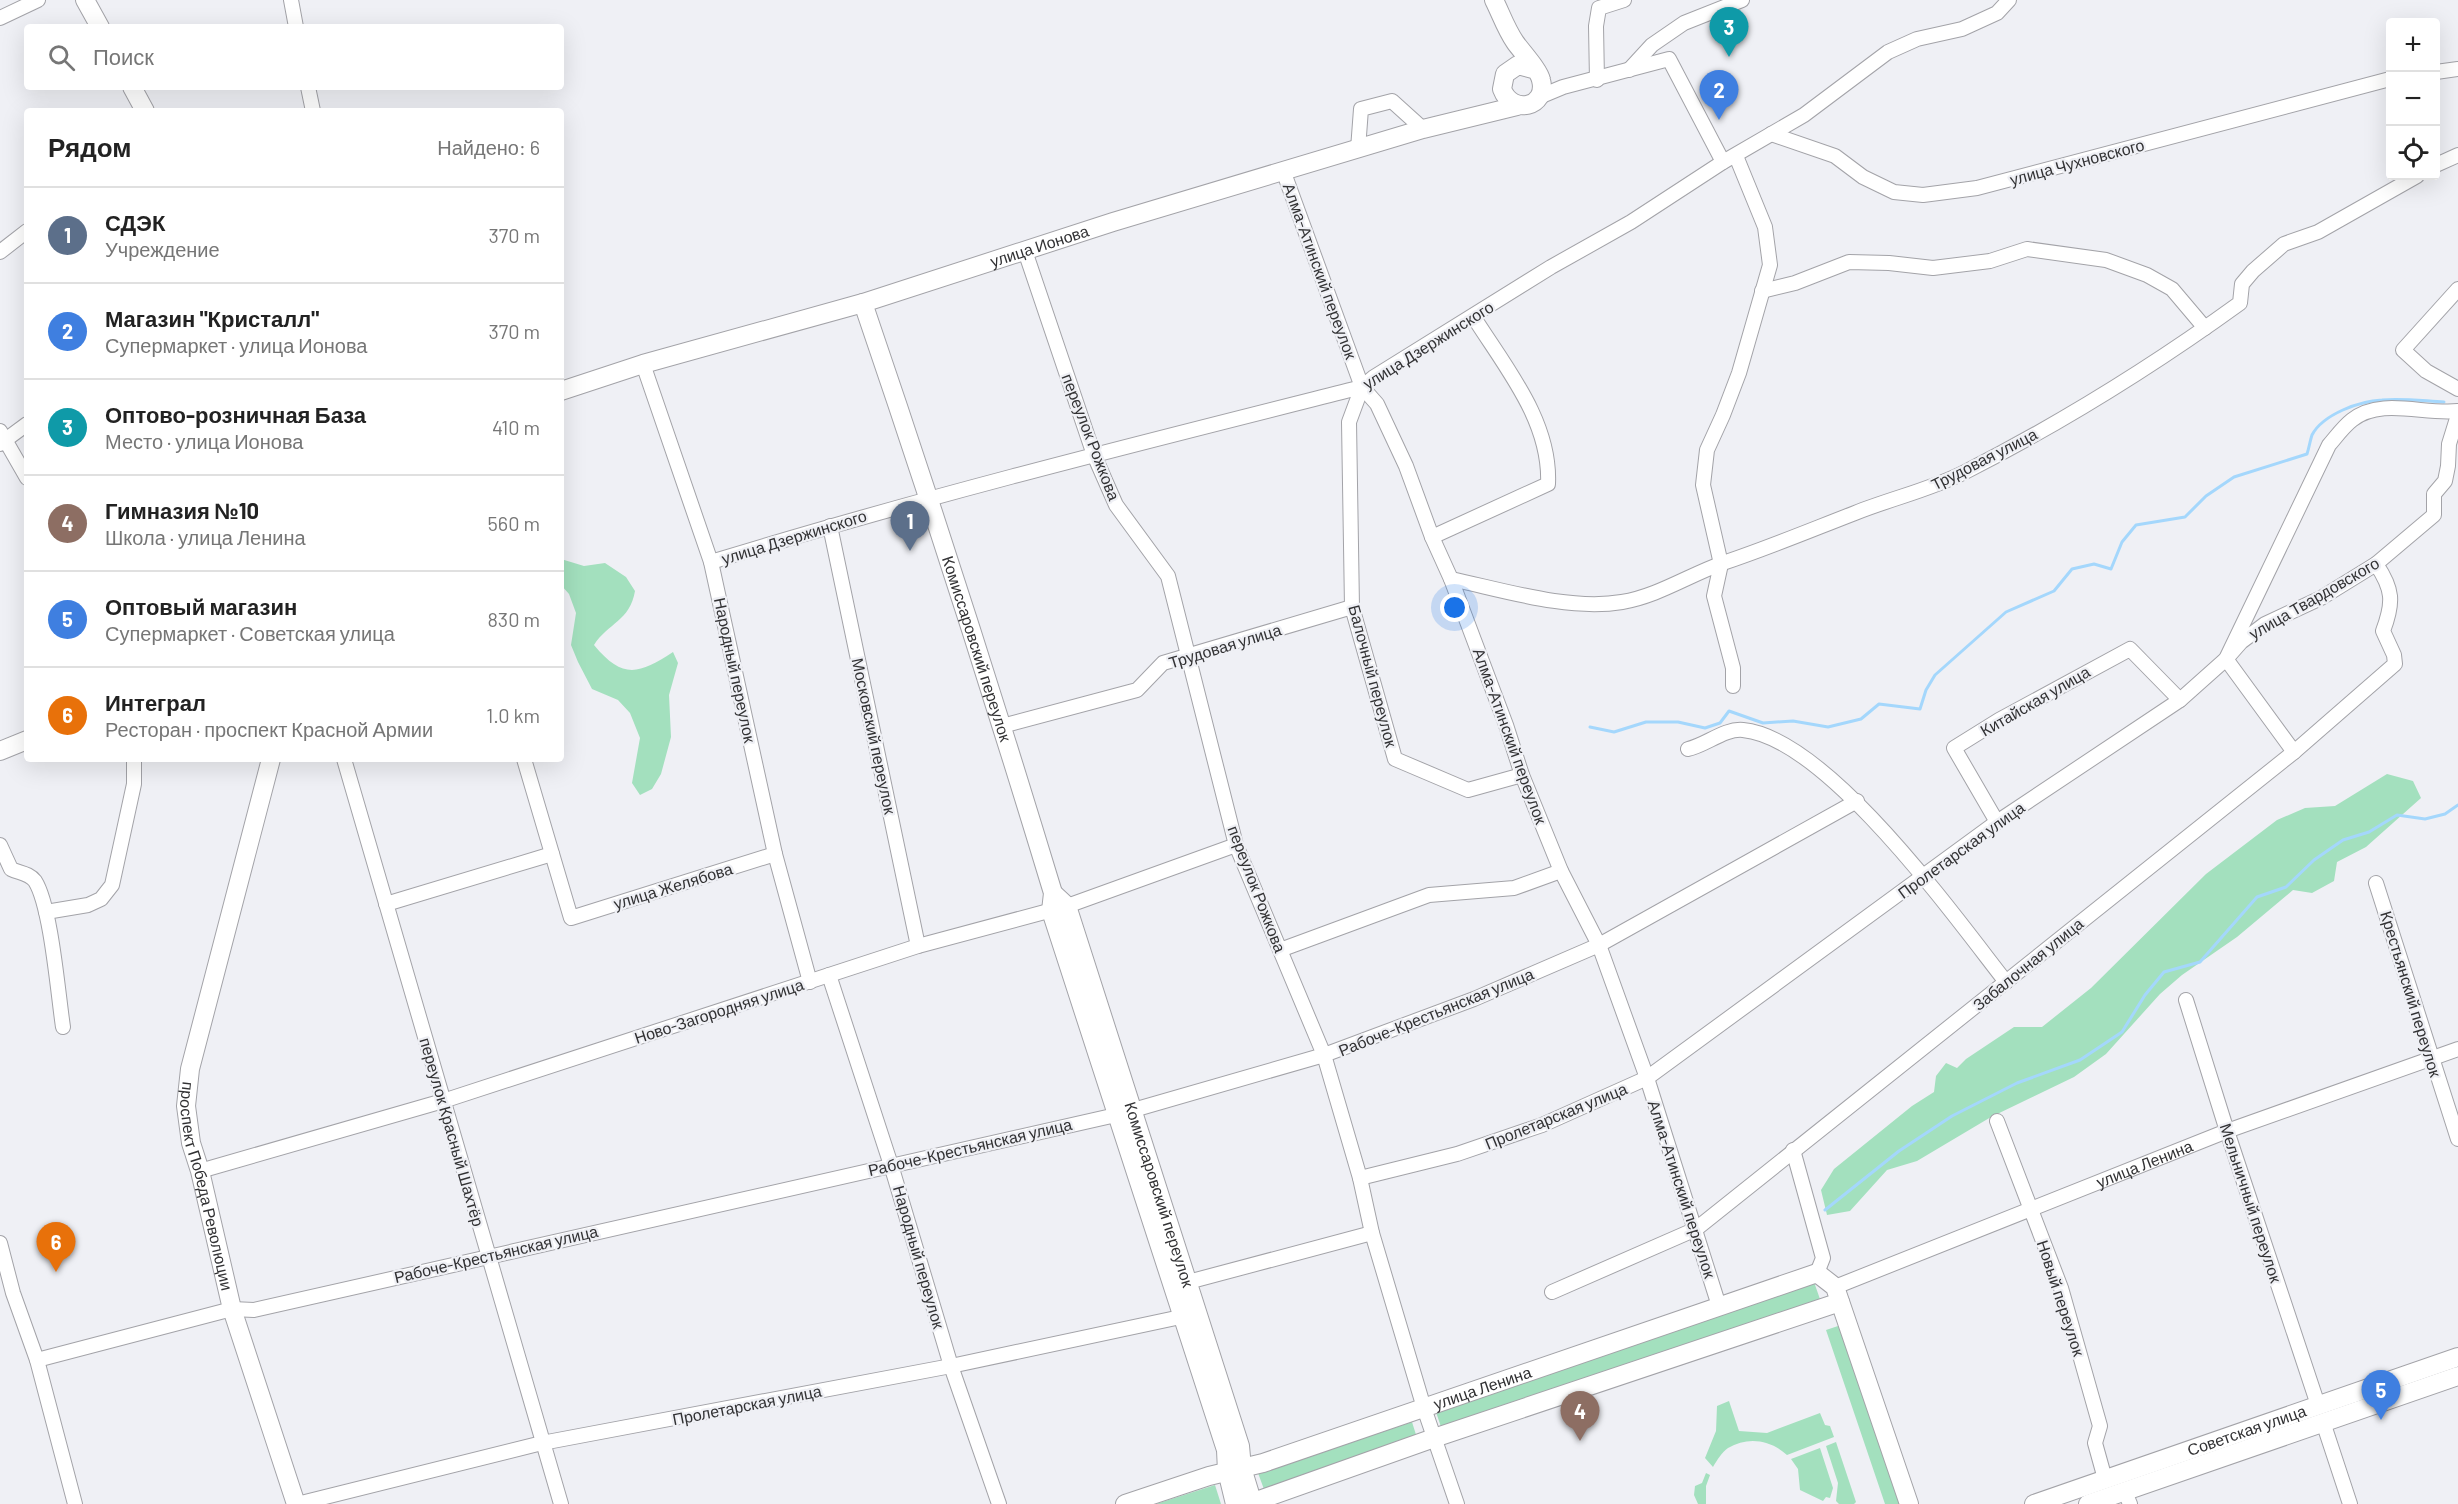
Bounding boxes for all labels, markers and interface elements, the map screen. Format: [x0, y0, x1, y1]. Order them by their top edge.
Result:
pin: 3 [1710, 8, 1748, 57]
map controls [2386, 18, 2440, 180]
button: + [2386, 18, 2440, 72]
search box [24, 24, 564, 90]
icon: search [45, 41, 78, 74]
text: Поиск [93, 43, 154, 69]
pin: 2 [1700, 70, 1738, 120]
button: − [2386, 72, 2440, 126]
button: locate [2386, 126, 2440, 180]
text: Рядом [48, 131, 131, 162]
street label: улица Чухновского [2008, 134, 2146, 189]
text: Найдено: 6 [437, 135, 540, 159]
street label: Алма-Атинский переулок [1280, 180, 1362, 362]
text: СДЭК [105, 209, 165, 235]
street label: улица Ионова [987, 221, 1091, 270]
text: 1 [64, 223, 71, 247]
text: 370 m [488, 223, 540, 247]
text: Учреждение [105, 237, 220, 261]
street label: улица Дзержинского [1359, 297, 1497, 392]
text: Магазин "Кристалл" [105, 305, 319, 331]
text: 2 [62, 319, 73, 343]
text: 370 m [488, 319, 540, 343]
text: Супермаркет · улица Ионова [105, 333, 367, 357]
street label: переулок Рожкова [1059, 371, 1124, 503]
text: Оптово-розничная База [105, 401, 366, 427]
text: 3 [62, 415, 73, 439]
text: 410 m [492, 415, 540, 439]
street label: Трудовая улица [1928, 424, 2040, 493]
text: Место · улица Ионова [105, 429, 303, 453]
text: Гимназия №10 [105, 497, 259, 523]
pin: 1 [890, 502, 930, 551]
street label: улица Дзержинского [719, 505, 869, 568]
text: 4 [61, 511, 74, 535]
text: 560 m [488, 511, 540, 535]
text: Школа · улица Ленина [105, 525, 306, 549]
street label: Комиссаровский переулок [939, 553, 1016, 745]
street label: улица Твардовского [2245, 553, 2382, 643]
text: Оптовый магазин [105, 593, 297, 619]
your location [1440, 593, 1469, 622]
street label: Народный переулок [711, 596, 760, 745]
street label: Балочный переулок [1345, 603, 1402, 750]
text: 5 [62, 607, 73, 631]
text: 830 m [487, 607, 540, 631]
street label: Трудовая улица [1166, 619, 1283, 672]
text: Супермаркет · Советская улица [105, 621, 395, 645]
street label: Алма-Атинский переулок [1470, 645, 1552, 827]
street label: Московский переулок [849, 656, 901, 817]
street label: Китайская улица [1977, 661, 2093, 740]
text: Интеграл [105, 689, 206, 715]
text: 6 [62, 703, 73, 727]
text: 1.0 km [486, 703, 540, 727]
text: Ресторан · проспект Красной Армии [105, 717, 433, 741]
street label: Пролетарская улица [1894, 797, 2028, 902]
street label: переулок Рожкова [1225, 823, 1290, 955]
street label: улица Желябова [611, 858, 735, 913]
street label: Крестьянский переулок [2377, 909, 2446, 1080]
street label: Забалочная улица [1969, 913, 2087, 1014]
street label: Рабоче-Крестьянская улица [1336, 964, 1536, 1059]
street label: Ново-Загородняя улица [632, 974, 806, 1047]
street label: переулок Красный Шахтёр [416, 1035, 489, 1229]
street label: Пролетарская улица [1482, 1078, 1630, 1153]
street label: проспект Победа Революции [177, 1081, 237, 1292]
street label: Алма-Атинский переулок [1645, 1097, 1721, 1281]
street label: Комиссаровский переулок [1121, 1099, 1199, 1290]
street label: Рабоче-Крестьянская улица [866, 1114, 1074, 1179]
street label: Мельничный переулок [2217, 1121, 2287, 1286]
street label: улица Ленина [2093, 1136, 2195, 1191]
street label: Народный переулок [890, 1183, 949, 1332]
street label: Рабоче-Крестьянская улица [392, 1221, 600, 1286]
pin: 6 [36, 1222, 76, 1272]
street label: Новый переулок [2034, 1237, 2089, 1359]
street label: улица Ленина [1431, 1362, 1534, 1413]
pin: 5 [2362, 1370, 2400, 1420]
street label: Пролетарская улица [671, 1381, 823, 1428]
pin: 4 [1560, 1392, 1600, 1441]
street label: Советская улица [2185, 1400, 2308, 1459]

